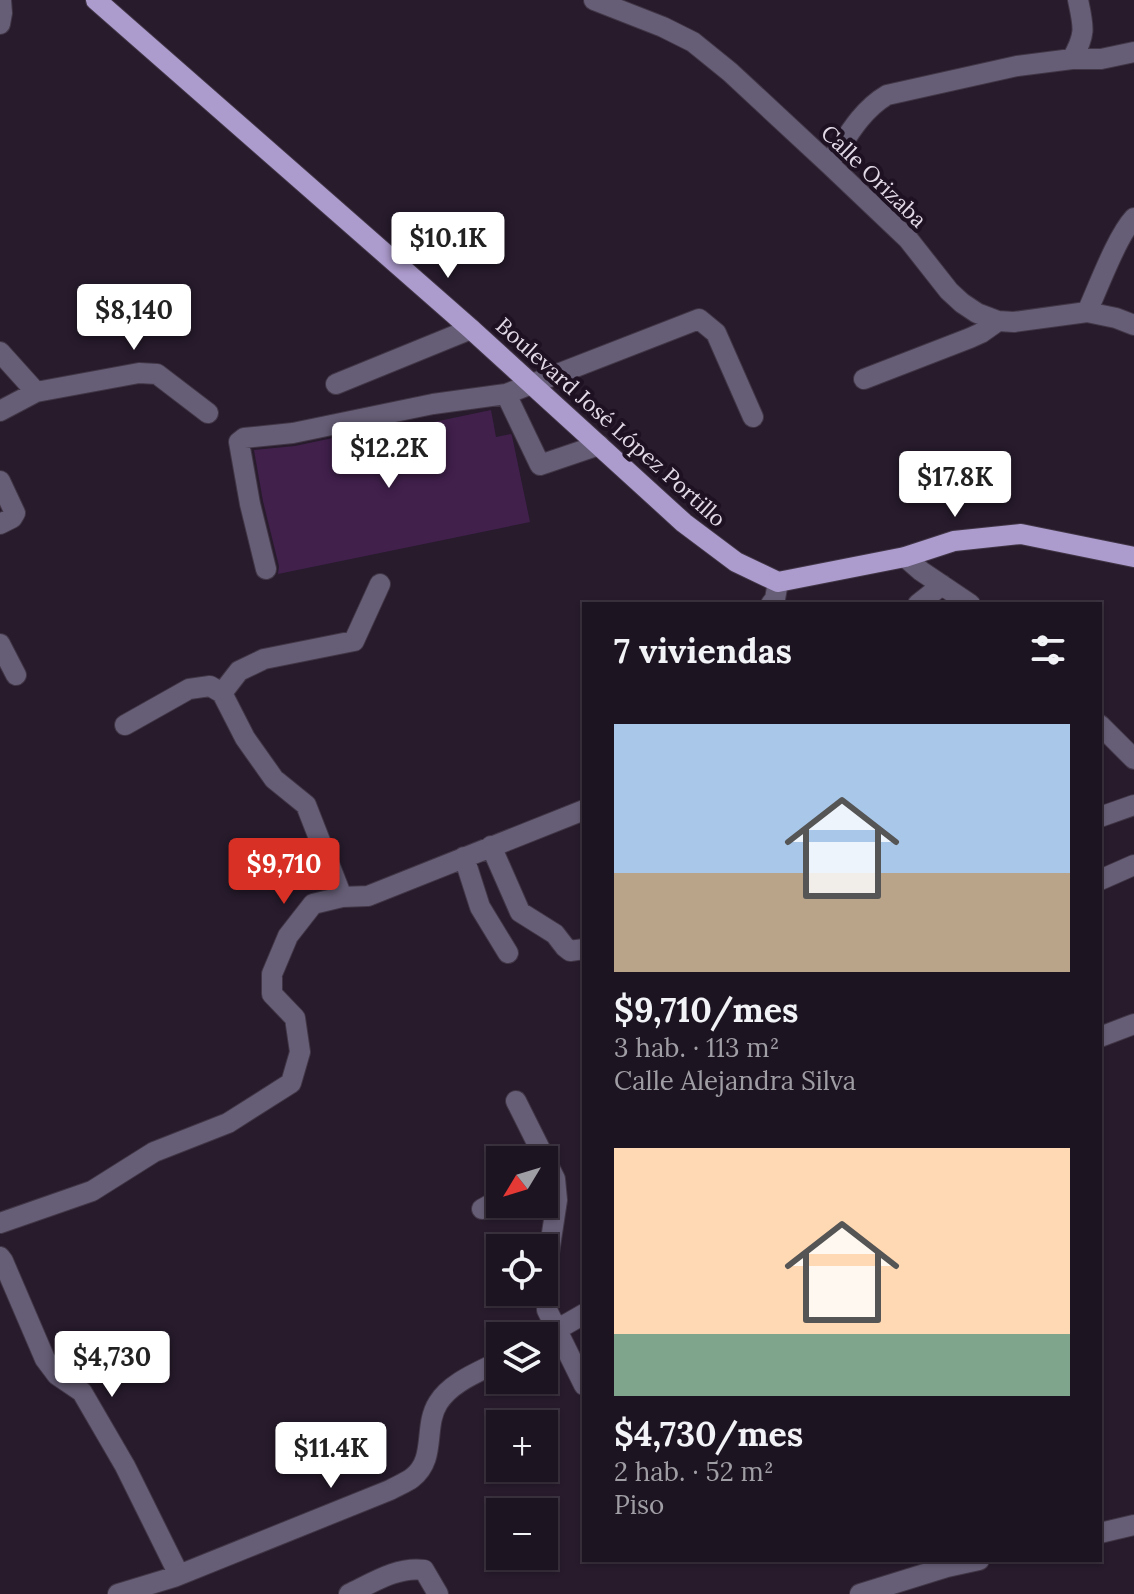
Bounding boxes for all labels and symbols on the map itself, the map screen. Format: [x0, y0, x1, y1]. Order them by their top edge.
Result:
street label: Calle Orizaba [815, 119, 933, 233]
pin: $10.1K [383, 212, 513, 280]
pin: $8,140 [69, 284, 199, 352]
street label: Boulevard José López Portillo [490, 311, 732, 533]
pin: $12.2K [324, 422, 454, 490]
pin: $17.8K [890, 451, 1020, 519]
pin: $9,710 [219, 838, 349, 906]
north arrow [486, 1146, 558, 1218]
pin: $4,730 [47, 1331, 177, 1399]
pin: $11.4K [266, 1422, 396, 1490]

